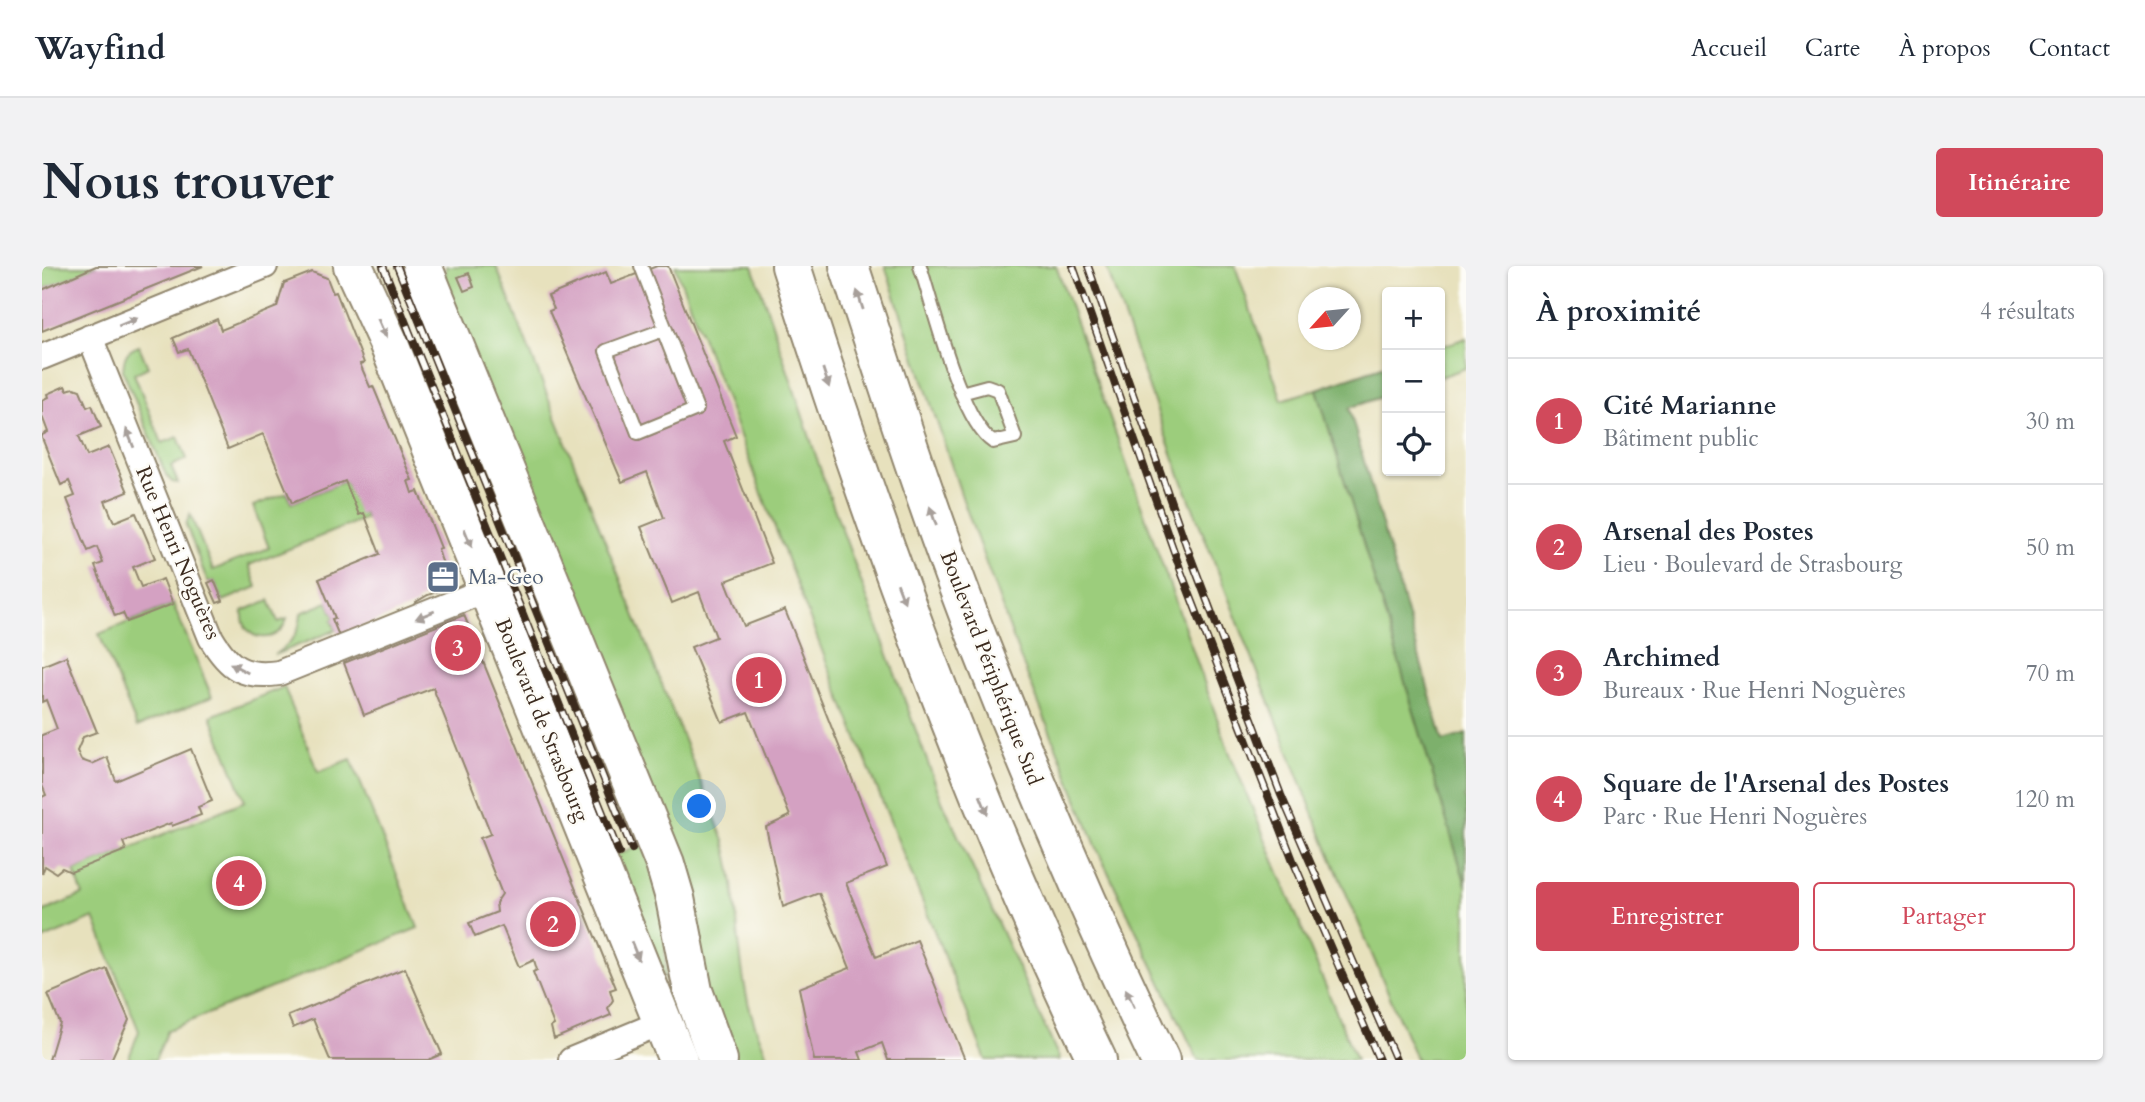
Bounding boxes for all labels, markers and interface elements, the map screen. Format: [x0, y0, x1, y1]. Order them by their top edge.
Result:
text: Wayfind [35, 26, 166, 71]
text: Accueil [1691, 32, 1767, 65]
text: Carte [1805, 32, 1861, 65]
text: À propos [1899, 32, 1991, 65]
text: Contact [2029, 32, 2110, 65]
button: Itinéraire [1936, 148, 2103, 217]
text: Nous trouver [42, 149, 334, 216]
north arrow [1298, 287, 1361, 350]
map controls [1382, 287, 1445, 476]
button: + [1382, 287, 1445, 350]
one-way arrow [854, 290, 865, 311]
text: À proximité [1536, 291, 1701, 332]
text: 4 résultats [1980, 296, 2075, 327]
one-way arrow [118, 316, 139, 327]
one-way arrow [376, 318, 388, 338]
button: − [1382, 350, 1445, 413]
one-way arrow [821, 367, 832, 388]
text: Cité Marianne [1603, 388, 1777, 423]
text: 1 [1553, 406, 1565, 437]
text: 30 m [2026, 406, 2075, 437]
button: locate [1382, 413, 1445, 476]
text: Bâtiment public [1603, 423, 1759, 454]
one-way arrow [125, 427, 136, 448]
street label: Rue Henri Noguères [128, 462, 228, 644]
one-way arrow [927, 505, 938, 526]
text: Arsenal des Postes [1603, 514, 1814, 549]
one-way arrow [462, 528, 473, 549]
text: 2 [1553, 532, 1565, 563]
text: 50 m [2026, 532, 2075, 563]
street label: Boulevard Périphérique Sud [933, 547, 1049, 789]
text: Lieu · Boulevard de Strasbourg [1603, 549, 1902, 580]
office icon: Ma-Geo [424, 558, 462, 596]
place label: Ma-Geo [468, 563, 544, 592]
one-way arrow [895, 582, 906, 603]
one-way arrow [414, 609, 435, 620]
street label: Boulevard de Strasbourg [488, 614, 596, 826]
pin: 3 [435, 622, 481, 674]
text: Archimed [1603, 640, 1720, 675]
pin: 1 [736, 654, 782, 706]
text: 3 [1553, 658, 1565, 689]
text: 70 m [2026, 658, 2075, 689]
one-way arrow [229, 662, 249, 674]
text: Bureaux · Rue Henri Noguères [1603, 675, 1906, 706]
text: Square de l'Arsenal des Postes [1603, 766, 1949, 801]
text: 4 [1553, 784, 1565, 815]
text: 120 m [2014, 784, 2075, 815]
your location [682, 789, 716, 823]
one-way arrow [978, 794, 989, 815]
text: Parc · Rue Henri Noguères [1603, 801, 1867, 832]
pin: 4 [216, 857, 262, 909]
button: Enregistrer [1536, 882, 1799, 951]
button: Partager [1813, 882, 2075, 951]
pin: 2 [530, 898, 576, 950]
one-way arrow [629, 941, 640, 962]
one-way arrow [1125, 988, 1136, 1008]

